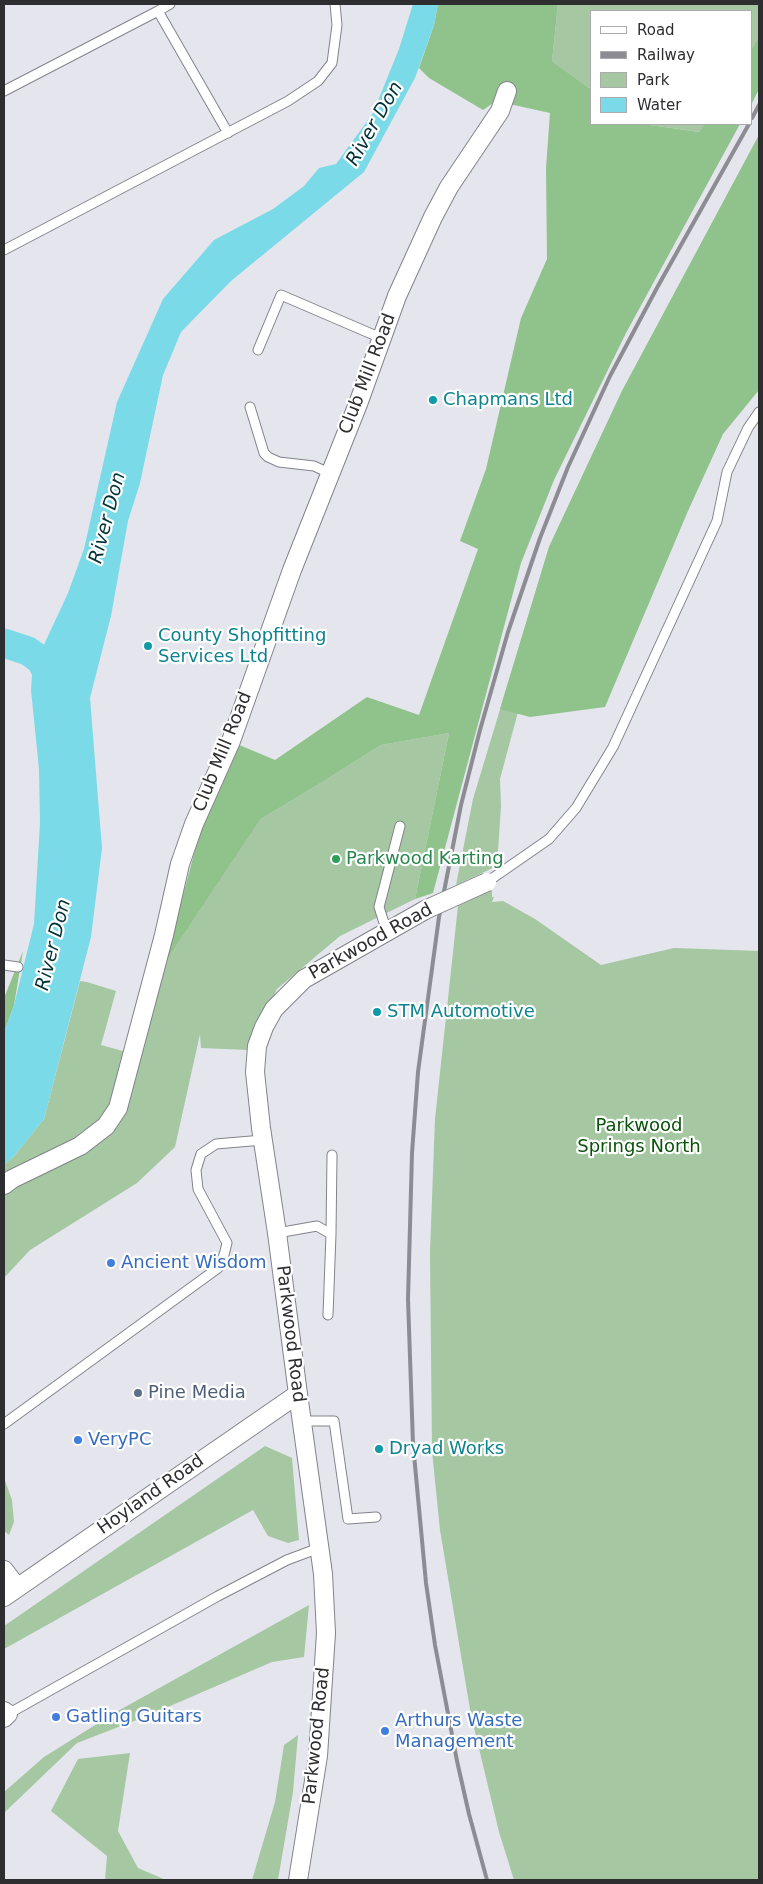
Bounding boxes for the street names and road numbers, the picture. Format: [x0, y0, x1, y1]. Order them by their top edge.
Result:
street label: Club Mill Road [335, 311, 401, 437]
street label: Club Mill Road [189, 689, 257, 815]
street label: Parkwood Road [305, 899, 437, 985]
street label: Parkwood Road [271, 1264, 309, 1404]
street label: Hoyland Road [94, 1450, 208, 1540]
street label: Parkwood Road [299, 1666, 335, 1806]

